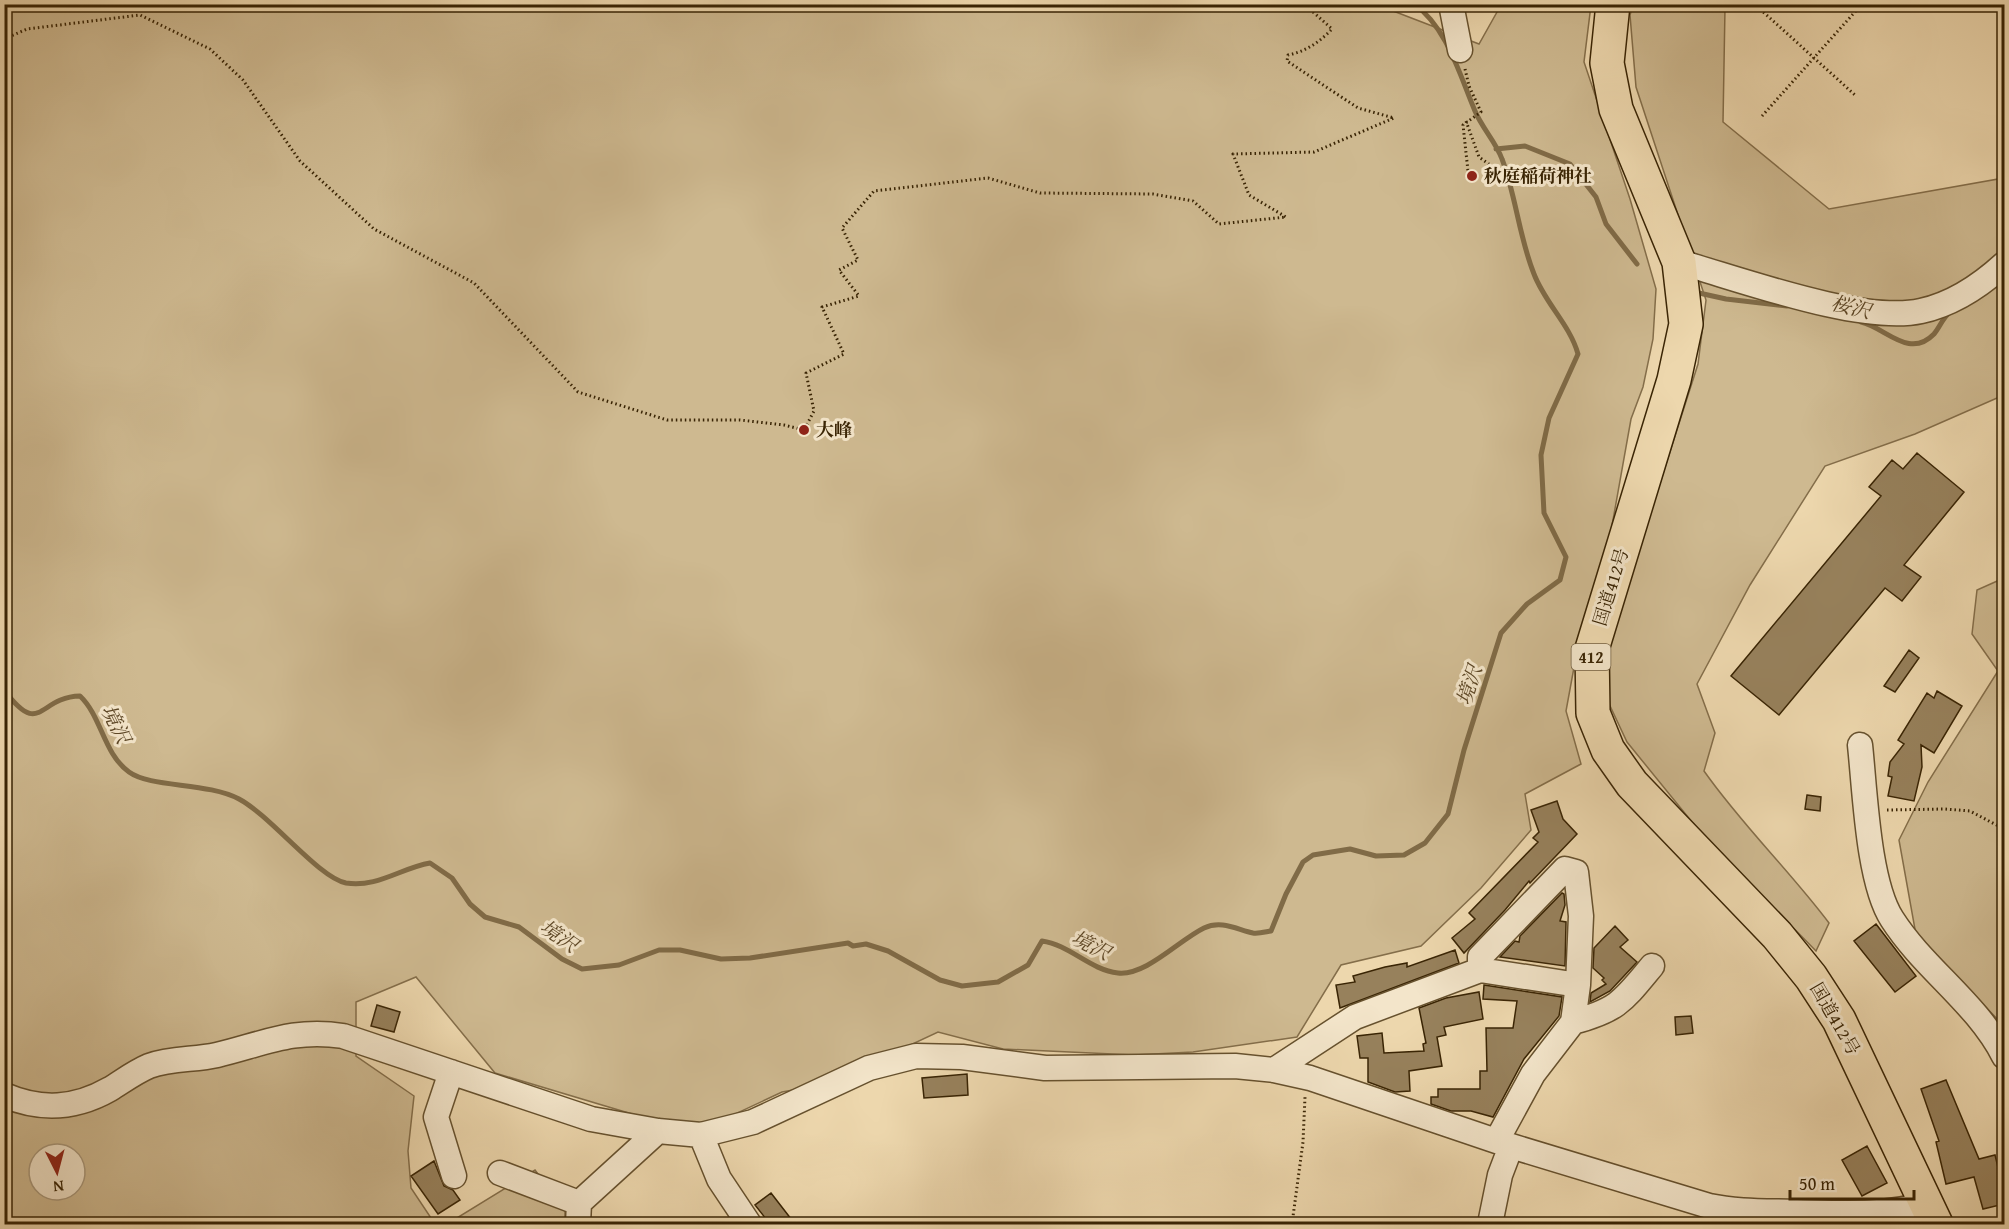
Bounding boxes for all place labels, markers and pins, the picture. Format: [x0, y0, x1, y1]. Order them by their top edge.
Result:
place label: 秋庭稲荷神社 [1484, 162, 1592, 189]
marker: 秋庭稲荷神社 [1465, 169, 1479, 183]
place label: 大峰 [816, 416, 852, 443]
marker: 大峰 [797, 423, 811, 437]

